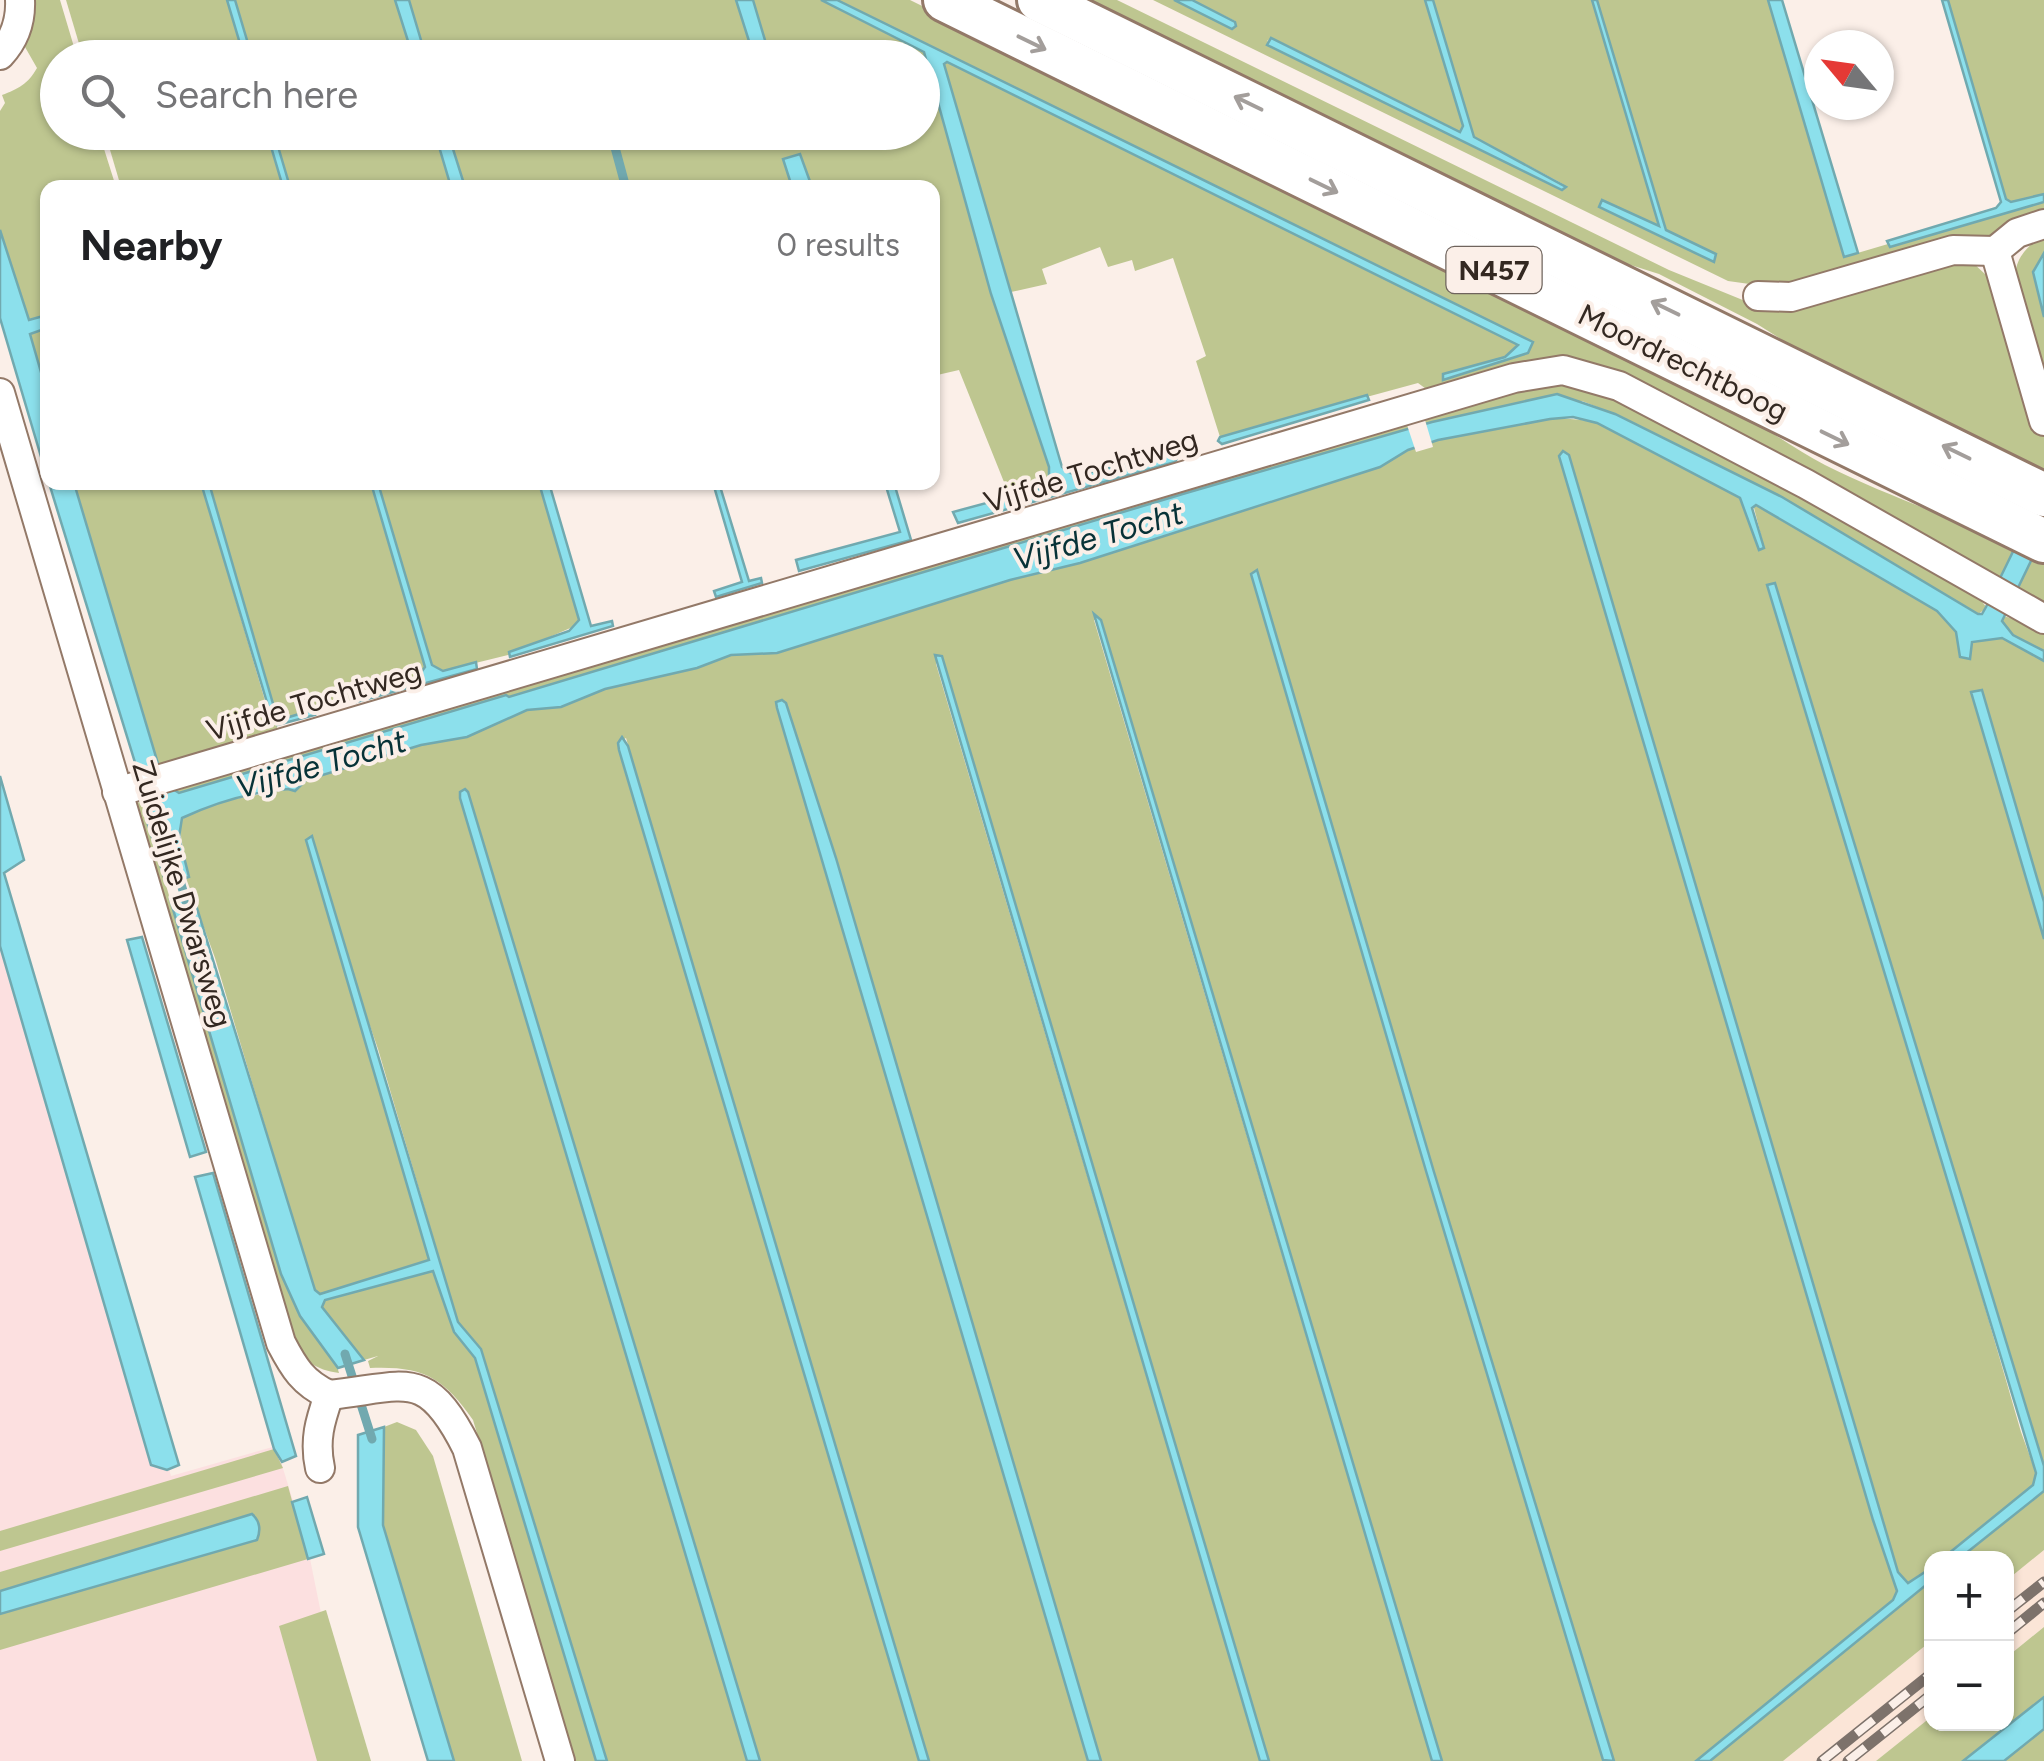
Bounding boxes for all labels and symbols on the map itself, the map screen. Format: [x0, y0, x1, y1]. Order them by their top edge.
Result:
north arrow [1804, 30, 1894, 120]
one-way arrow [1017, 34, 1047, 53]
one-way arrow [1234, 92, 1264, 111]
one-way arrow [1308, 178, 1338, 197]
road number: N457 [1446, 247, 1542, 293]
street label: Moordrechtboog [1572, 296, 1794, 429]
one-way arrow [1651, 298, 1681, 317]
street label: Vijfde Tochtweg [979, 420, 1202, 521]
one-way arrow [1820, 430, 1850, 449]
one-way arrow [1942, 442, 1972, 461]
water label: Vijfde Tocht [1008, 493, 1188, 578]
street label: Vijfde Tochtweg [202, 652, 426, 749]
water label: Vijfde Tocht [231, 721, 411, 806]
street label: Zuidelijke Dwarsweg [124, 756, 241, 1032]

